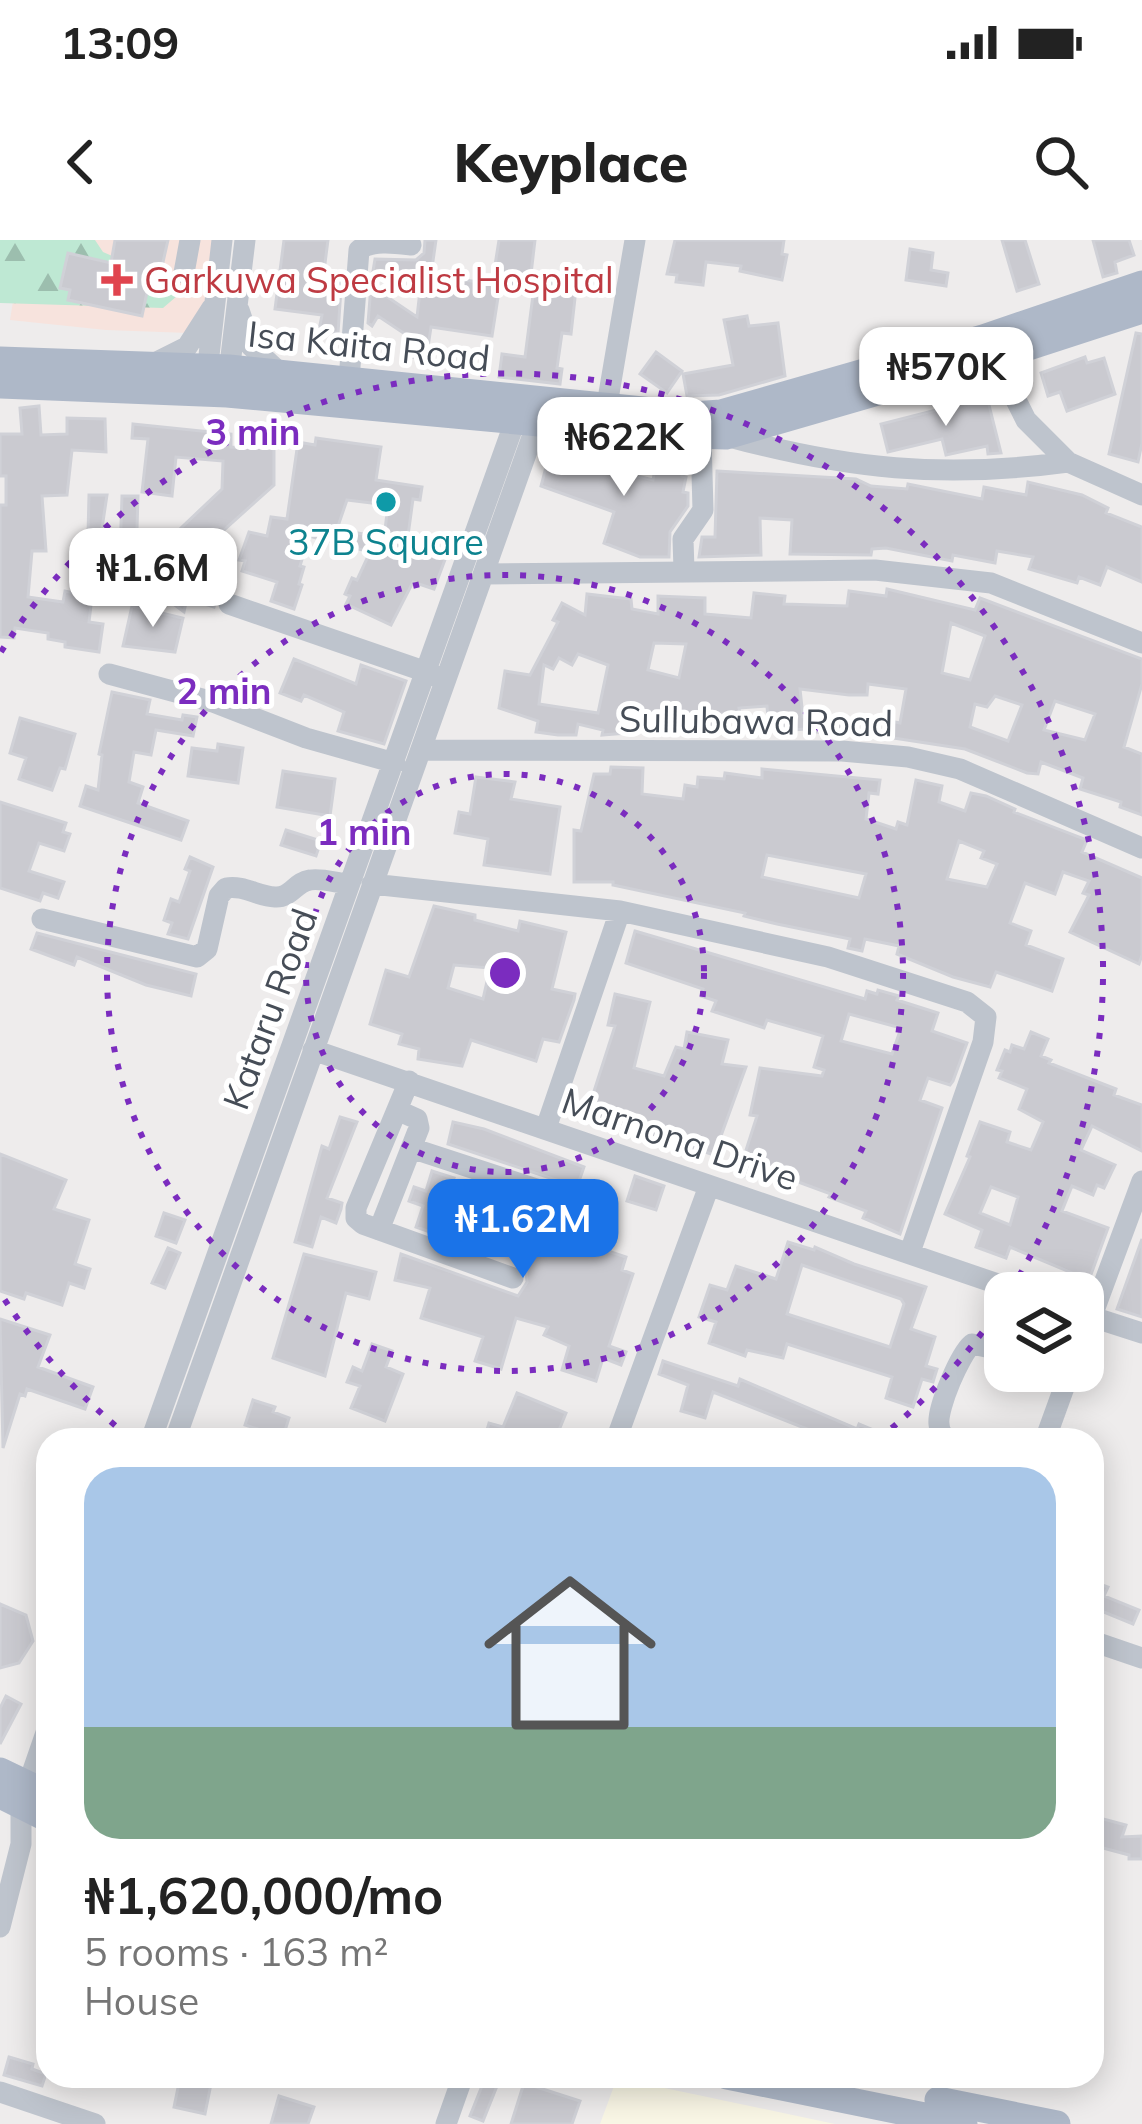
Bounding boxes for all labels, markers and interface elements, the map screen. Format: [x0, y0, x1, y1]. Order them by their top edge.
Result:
text: 13:09 [60, 14, 179, 70]
text: Keyplace [454, 128, 688, 196]
icon: back [48, 129, 114, 195]
icon: search [1028, 129, 1094, 195]
place label: Garkuwa Specialist Hospital [144, 257, 614, 302]
marker: Garkuwa Specialist Hospital [101, 264, 133, 296]
street label: Isa Kaita Road [246, 310, 492, 381]
pin: ₦570K [862, 327, 1030, 429]
text: ₦570K [886, 341, 1006, 390]
pin: ₦622K [540, 397, 708, 499]
text: 3 min [206, 409, 300, 454]
text: ₦622K [564, 411, 684, 460]
marker: 37B Square [373, 489, 399, 515]
place label: 37B Square [288, 519, 484, 564]
pin: ₦1.6M [69, 528, 237, 630]
text: ₦1.6M [96, 542, 210, 591]
text: 2 min [177, 668, 271, 713]
street label: Sullubawa Road [618, 696, 894, 745]
text: 1 min [317, 809, 411, 854]
street label: Kataru Road [212, 902, 327, 1115]
centre of rings [484, 952, 526, 994]
street label: Marnona Drive [556, 1077, 804, 1200]
pin: ₦1.62M [425, 1179, 621, 1281]
text: ₦1.62M [454, 1193, 592, 1242]
map controls [984, 1272, 1104, 1392]
button: layers [984, 1272, 1104, 1392]
icon: home [462, 1545, 678, 1761]
text: ₦1,620,000/mo [84, 1863, 443, 1927]
text: 5 rooms · 163 m² [84, 1927, 388, 1976]
text: House [84, 1976, 199, 2025]

